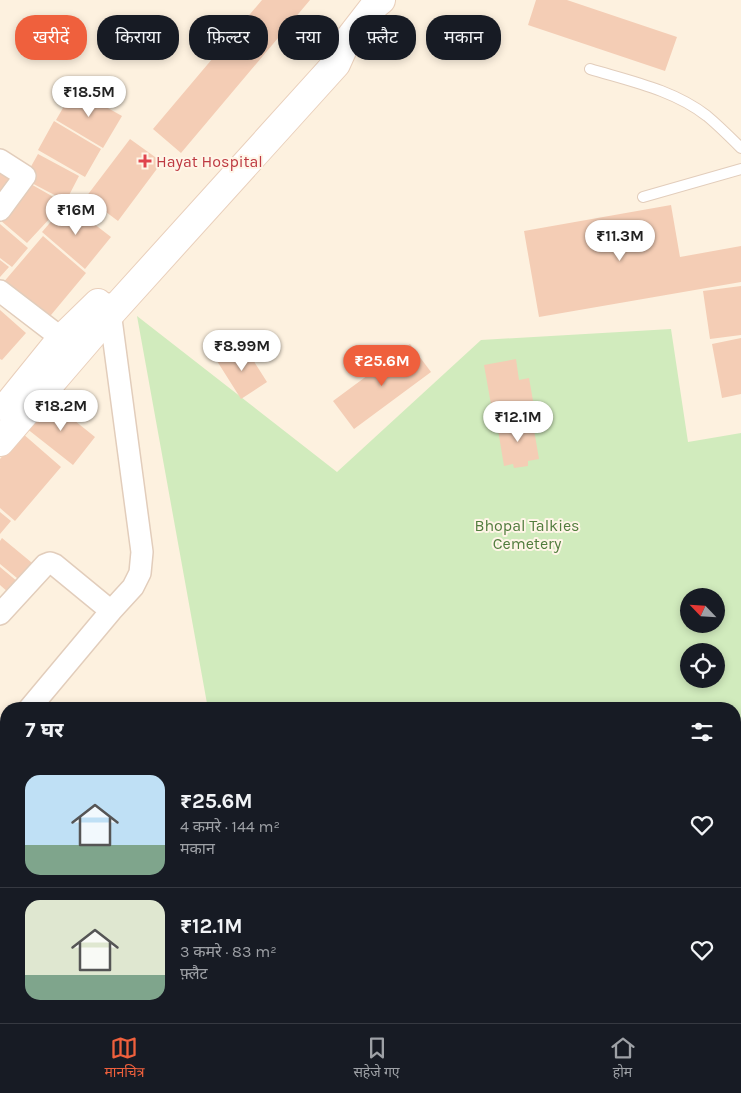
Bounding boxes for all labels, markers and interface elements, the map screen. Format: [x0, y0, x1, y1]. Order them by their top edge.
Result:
chip: खरीदें [15, 15, 87, 60]
chip: किराया [97, 15, 179, 60]
chip: फ़िल्टर [189, 15, 268, 60]
chip: नया [278, 15, 339, 60]
chip: फ़्लैट [349, 15, 416, 60]
chip: मकान [426, 15, 501, 60]
pin: ₹18.5M [48, 76, 130, 118]
text: ₹18.5M [63, 82, 115, 101]
place label: Hayat Hospital [156, 152, 263, 171]
marker: Hayat Hospital [138, 154, 152, 168]
pin: ₹16M [46, 194, 106, 236]
text: ₹16M [57, 200, 95, 219]
pin: ₹11.3M [579, 220, 661, 262]
text: ₹11.3M [596, 226, 644, 245]
pin: ₹8.99M [201, 330, 283, 372]
text: ₹8.99M [214, 336, 270, 355]
pin: ₹25.6M [341, 344, 423, 387]
text: ₹25.6M [354, 351, 410, 370]
pin: ₹18.2M [20, 390, 102, 432]
text: ₹18.2M [35, 396, 87, 415]
pin: ₹12.1M [477, 400, 559, 443]
text: ₹12.1M [494, 407, 542, 426]
park label: Bhopal Talkies Cemetery [474, 516, 580, 553]
north arrow [680, 588, 725, 632]
map controls [680, 588, 725, 688]
button: locate [680, 643, 725, 688]
text: 7 घर [25, 718, 64, 742]
icon: filters [688, 718, 716, 746]
text: ₹25.6M [180, 789, 253, 813]
icon: home [65, 795, 125, 855]
icon: heart [688, 811, 716, 839]
text: 4 कमरे · 144 m² [180, 817, 280, 836]
text: मकान [180, 839, 215, 858]
text: ₹12.1M [180, 914, 243, 938]
icon: home [65, 920, 125, 980]
icon: heart [688, 936, 716, 964]
text: 3 कमरे · 83 m² [180, 942, 277, 961]
text: फ़्लैट [180, 964, 208, 983]
tab: मानचित्र [104, 1034, 144, 1083]
tab: सहेजे गए [353, 1034, 400, 1083]
tab: होम [609, 1034, 637, 1083]

